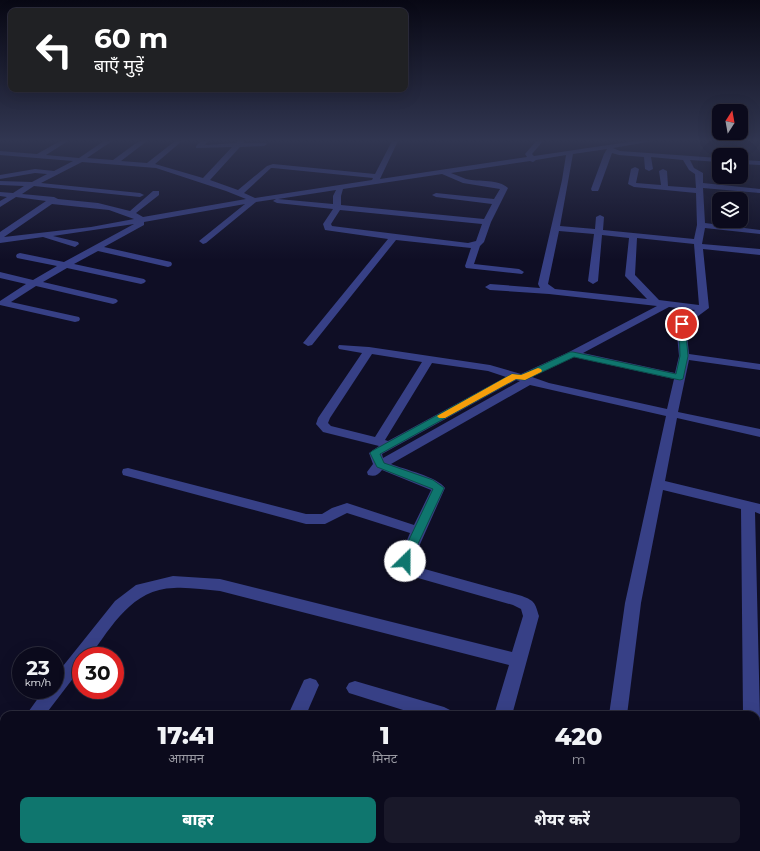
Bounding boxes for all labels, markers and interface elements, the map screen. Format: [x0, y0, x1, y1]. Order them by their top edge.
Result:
text: 60 m [94, 21, 168, 55]
icon: left [28, 24, 80, 76]
text: बाएँ मुड़ें [94, 55, 144, 77]
north arrow [712, 104, 748, 140]
map controls [712, 104, 748, 228]
button: sound [712, 148, 748, 184]
button: layers [712, 192, 748, 228]
pin [665, 307, 699, 341]
icon: arrive [671, 313, 693, 335]
position arrow [384, 540, 426, 582]
speed limit sign: 30 [72, 647, 124, 699]
text: 23 [26, 656, 50, 680]
text: km/h [25, 676, 51, 689]
text: 17:41 [158, 721, 215, 750]
text: 1 [380, 721, 390, 750]
text: 420 [555, 722, 602, 751]
text: आगमन [168, 750, 204, 766]
text: मिनट [372, 750, 397, 766]
text: m [572, 751, 585, 767]
button: बाहर [20, 797, 376, 843]
button: शेयर करें [384, 797, 740, 843]

